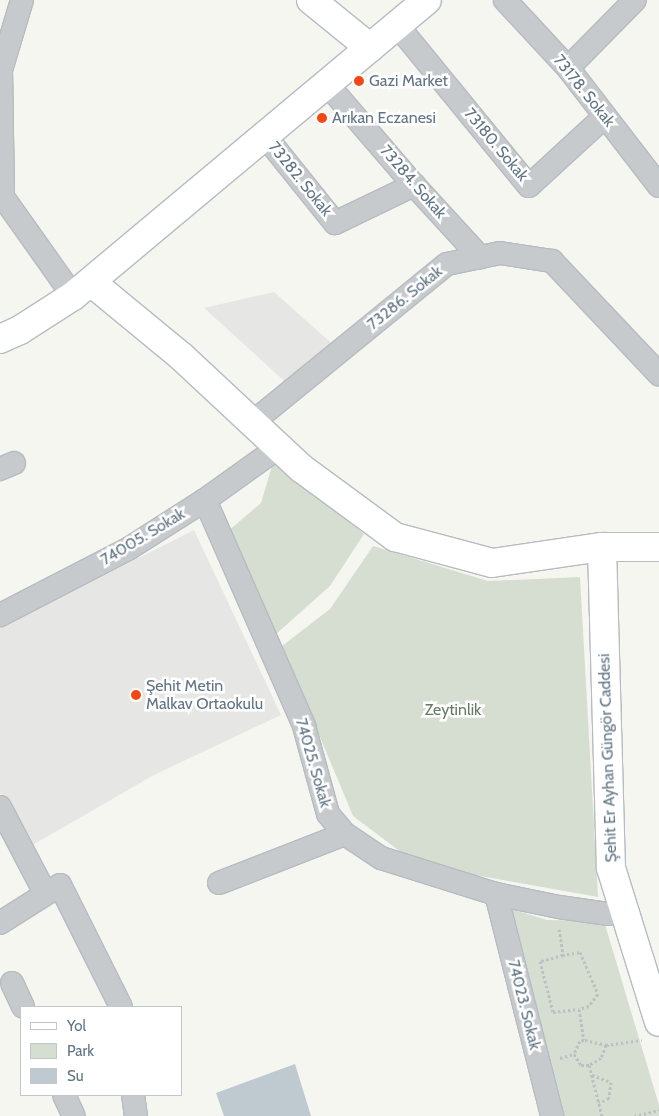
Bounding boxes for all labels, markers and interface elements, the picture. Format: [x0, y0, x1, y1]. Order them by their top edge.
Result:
street label: 73178. Sokak [549, 51, 619, 131]
place label: Gazi Market [369, 71, 448, 91]
marker: Gazi Market [353, 75, 365, 87]
street label: 73180. Sokak [460, 105, 532, 185]
place label: Arıkan Eczanesi [332, 108, 436, 128]
marker: Arıkan Eczanesi [316, 112, 328, 124]
street label: 73282. Sokak [264, 138, 336, 220]
street label: 73284. Sokak [376, 141, 450, 223]
street label: 73286. Sokak [364, 262, 446, 334]
street label: 74005. Sokak [97, 504, 189, 570]
street label: Şehit Er Ayhan Güngör Caddesi [595, 653, 621, 863]
place label: Şehit Metin Malkav Ortaokulu [146, 676, 263, 714]
marker: Şehit Metin Malkav Ortaokulu [130, 689, 142, 701]
park label: Zeytinlik [425, 700, 481, 720]
street label: 74025. Sokak [291, 716, 335, 810]
street label: 74023. Sokak [504, 958, 544, 1052]
legend [20, 1006, 182, 1096]
text: Yol [67, 1017, 86, 1035]
text: Park [67, 1042, 94, 1060]
text: Su [67, 1067, 84, 1085]

